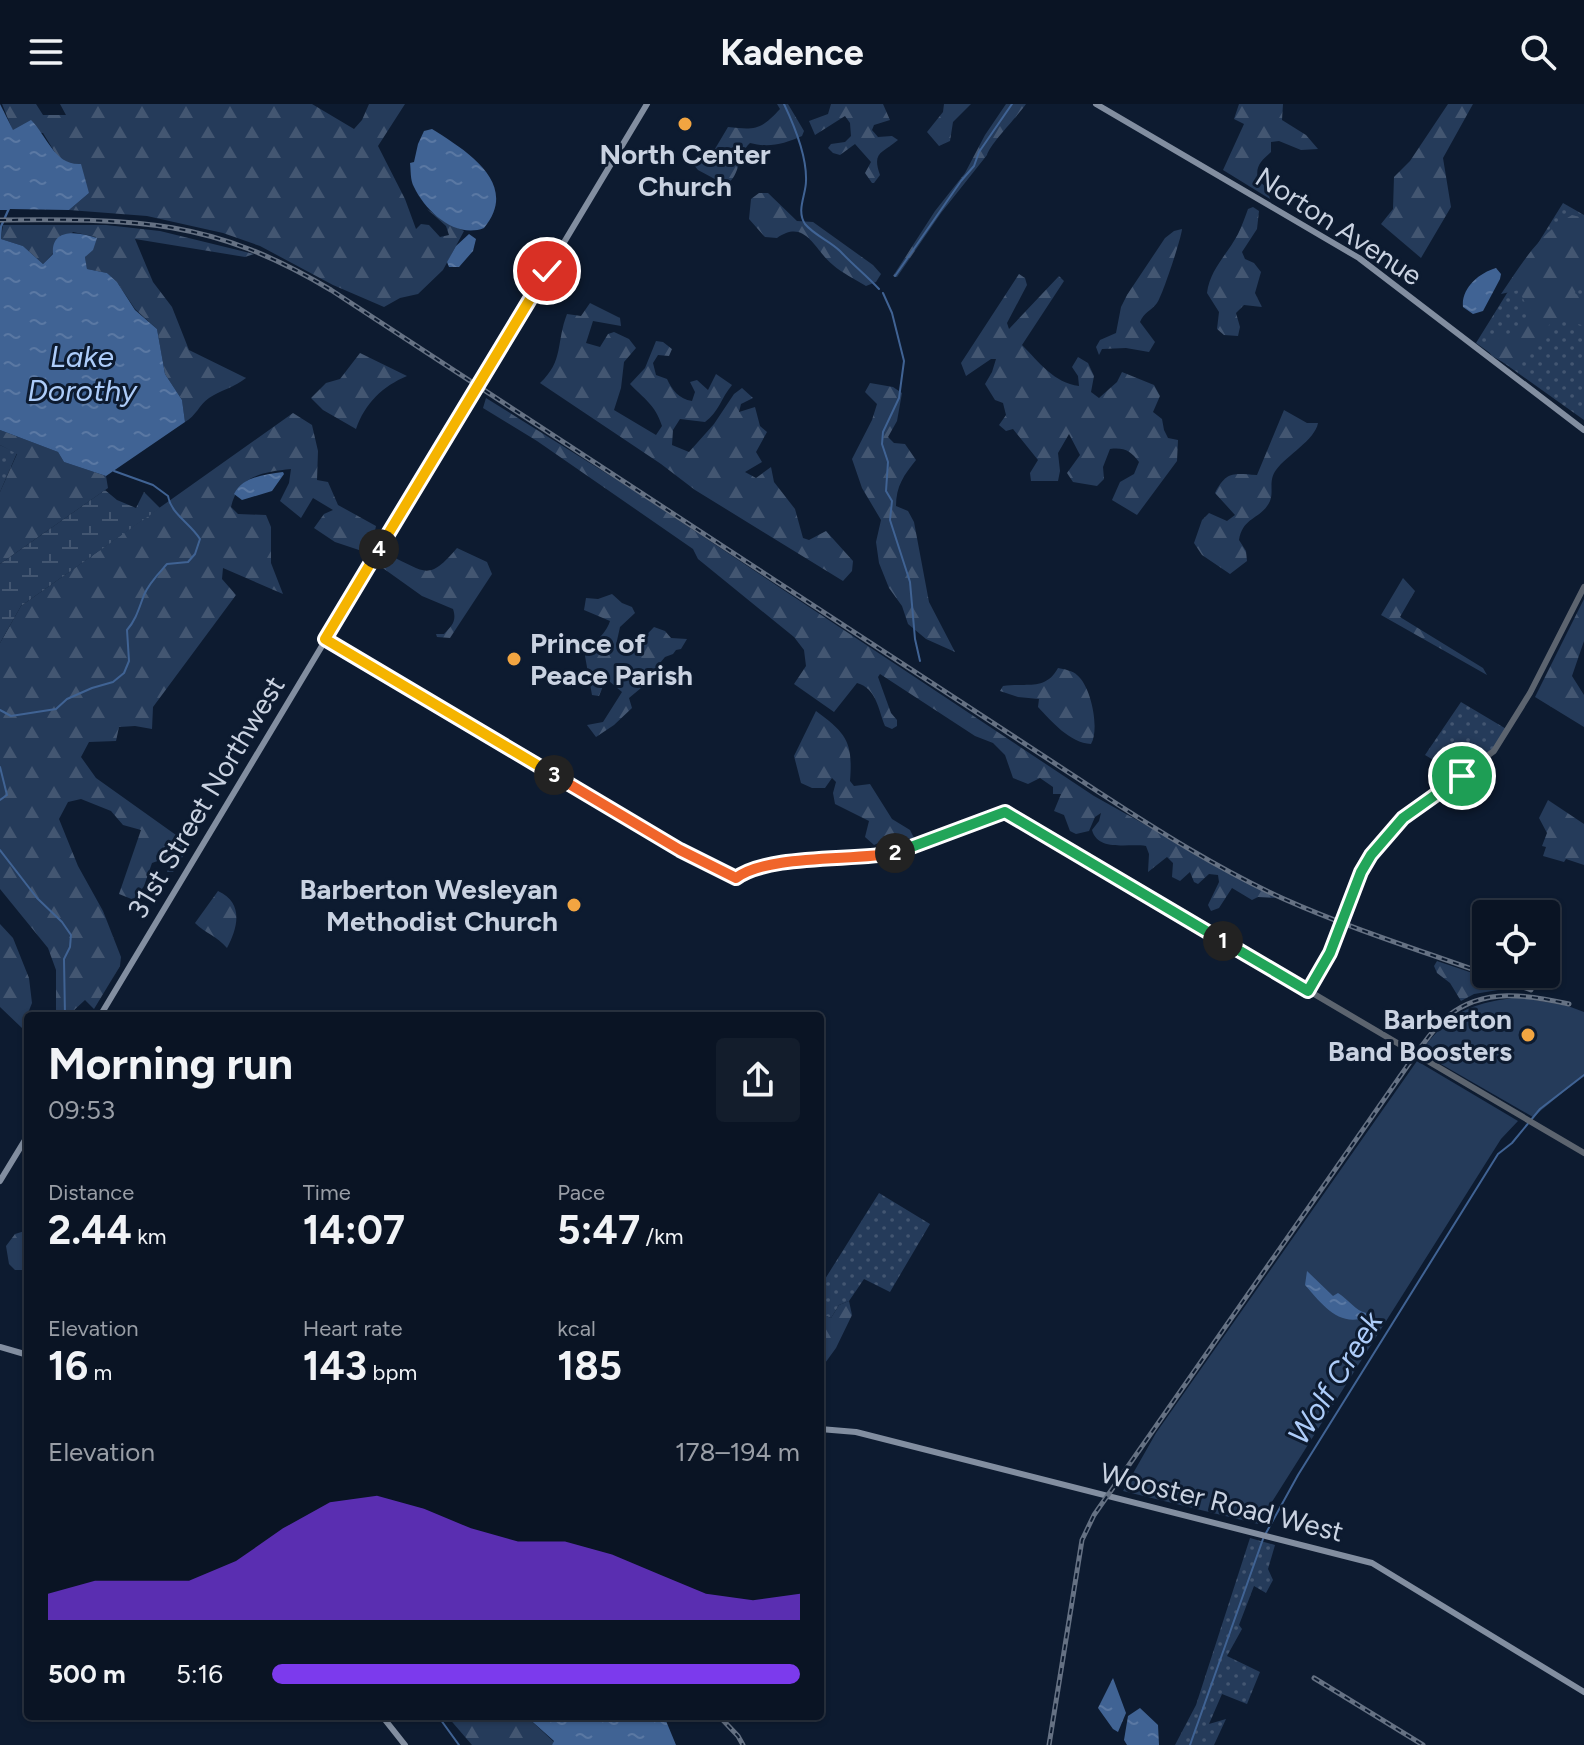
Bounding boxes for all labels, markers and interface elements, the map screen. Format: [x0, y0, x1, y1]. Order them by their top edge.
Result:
icon: menu [24, 30, 68, 74]
icon: search [1516, 30, 1560, 74]
text: Kadence [720, 31, 864, 74]
marker: North Center Church [676, 115, 694, 133]
place label: North Center Church [599, 137, 771, 203]
street label: Norton Avenue [1249, 160, 1429, 292]
pin [513, 237, 581, 305]
icon: check [525, 249, 569, 293]
water label: Lake Dorothy [27, 338, 138, 409]
pin: 4 [359, 529, 399, 569]
text: 4 [372, 535, 386, 562]
place label: Prince of Peace Parish [530, 626, 693, 692]
marker: Prince of Peace Parish [505, 650, 523, 668]
street label: 31st Street Northwest [120, 670, 292, 924]
pin [1428, 742, 1496, 810]
icon: arrive [1440, 754, 1484, 798]
pin: 3 [534, 755, 574, 795]
text: 3 [548, 761, 560, 788]
pin: 2 [875, 833, 915, 873]
text: 2 [889, 839, 901, 866]
place label: Barberton Wesleyan Methodist Church [299, 872, 558, 938]
marker: Barberton Wesleyan Methodist Church [565, 896, 583, 914]
map controls [1472, 900, 1560, 988]
button: locate [1472, 900, 1560, 988]
pin: 1 [1203, 921, 1243, 961]
text: 1 [1218, 927, 1228, 954]
place label: Barberton Band Boosters [1328, 1002, 1512, 1068]
marker: Barberton Band Boosters [1519, 1026, 1537, 1044]
text: Morning run [48, 1037, 293, 1090]
button: share [716, 1038, 800, 1122]
text: 09:53 [48, 1094, 115, 1126]
text: Distance [48, 1179, 134, 1206]
text: Time [303, 1179, 351, 1206]
text: Pace [557, 1179, 605, 1206]
text: 2.44 [48, 1206, 132, 1254]
text: 14:07 [303, 1206, 405, 1254]
text: 5:47 [557, 1206, 640, 1254]
text: km [132, 1223, 167, 1250]
text: /km [640, 1223, 684, 1250]
water label: Wolf Creek [1280, 1304, 1391, 1451]
text: Elevation [48, 1315, 138, 1342]
text: Heart rate [303, 1315, 403, 1342]
text: kcal [557, 1315, 596, 1342]
text: 16 [48, 1342, 88, 1390]
text: 143 [303, 1342, 367, 1390]
text: 185 [557, 1342, 622, 1390]
text: m [88, 1359, 112, 1386]
text: bpm [367, 1359, 417, 1386]
text: Elevation [48, 1436, 155, 1468]
text: 178–194 m [675, 1436, 800, 1468]
street label: Wooster Road West [1097, 1455, 1347, 1549]
text: 500 m [48, 1658, 126, 1690]
text: 5:16 [176, 1658, 223, 1690]

